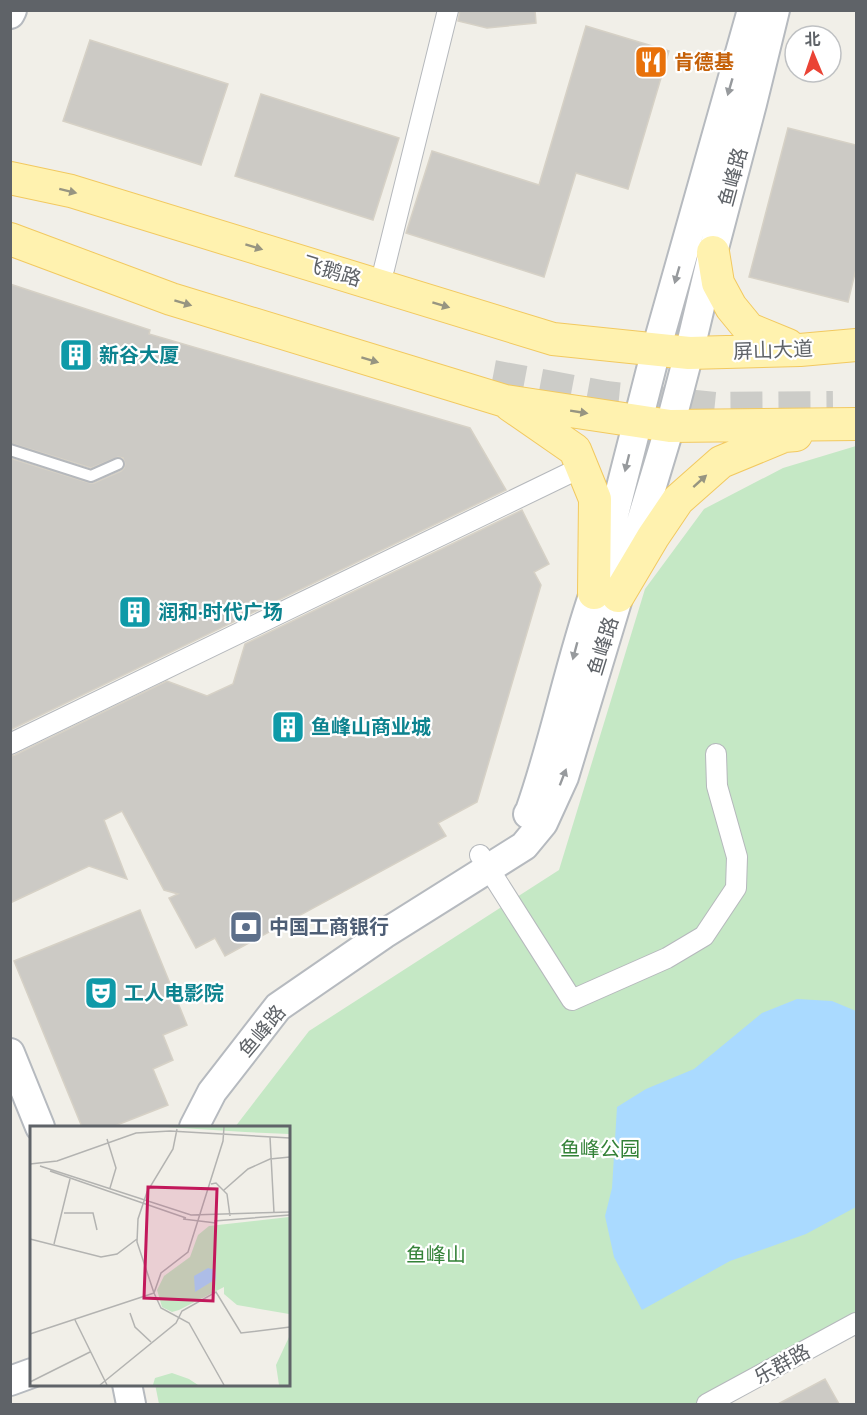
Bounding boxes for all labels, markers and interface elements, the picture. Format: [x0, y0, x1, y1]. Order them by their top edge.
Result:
north arrow [783, 24, 843, 84]
text: 北 [804, 29, 821, 48]
restaurant icon: 肯德基 [633, 44, 669, 80]
place label: 肯德基 [674, 49, 734, 73]
one-way arrow [725, 78, 735, 96]
street label: 鱼峰路 [713, 145, 751, 209]
one-way arrow [58, 186, 77, 196]
one-way arrow [245, 243, 263, 252]
street label: 飞鹅路 [300, 250, 364, 290]
one-way arrow [672, 266, 681, 284]
one-way arrow [174, 299, 192, 308]
one-way arrow [432, 300, 450, 310]
street label: 屏山大道 [733, 336, 813, 362]
building icon: 新谷大厦 [58, 337, 94, 373]
place label: 新谷大厦 [99, 342, 179, 366]
one-way arrow [361, 356, 379, 365]
one-way arrow [570, 408, 589, 417]
one-way arrow [621, 454, 631, 472]
one-way arrow [692, 475, 707, 488]
building icon: 润和·时代广场 [117, 594, 153, 630]
place label: 润和·时代广场 [158, 599, 283, 623]
street label: 鱼峰路 [582, 614, 622, 678]
one-way arrow [570, 642, 579, 660]
building icon: 鱼峰山商业城 [270, 709, 306, 745]
place label: 鱼峰山商业城 [311, 714, 431, 738]
one-way arrow [559, 768, 568, 786]
bank icon: 中国工商银行 [228, 909, 264, 945]
place label: 中国工商银行 [269, 914, 389, 938]
theatre icon: 工人电影院 [83, 975, 119, 1011]
place label: 工人电影院 [124, 980, 224, 1004]
street label: 鱼峰路 [233, 1000, 290, 1061]
inset map [30, 1126, 290, 1385]
park label: 鱼峰公园 [560, 1136, 640, 1160]
park label: 鱼峰山 [406, 1242, 466, 1266]
street label: 乐群路 [749, 1338, 814, 1388]

